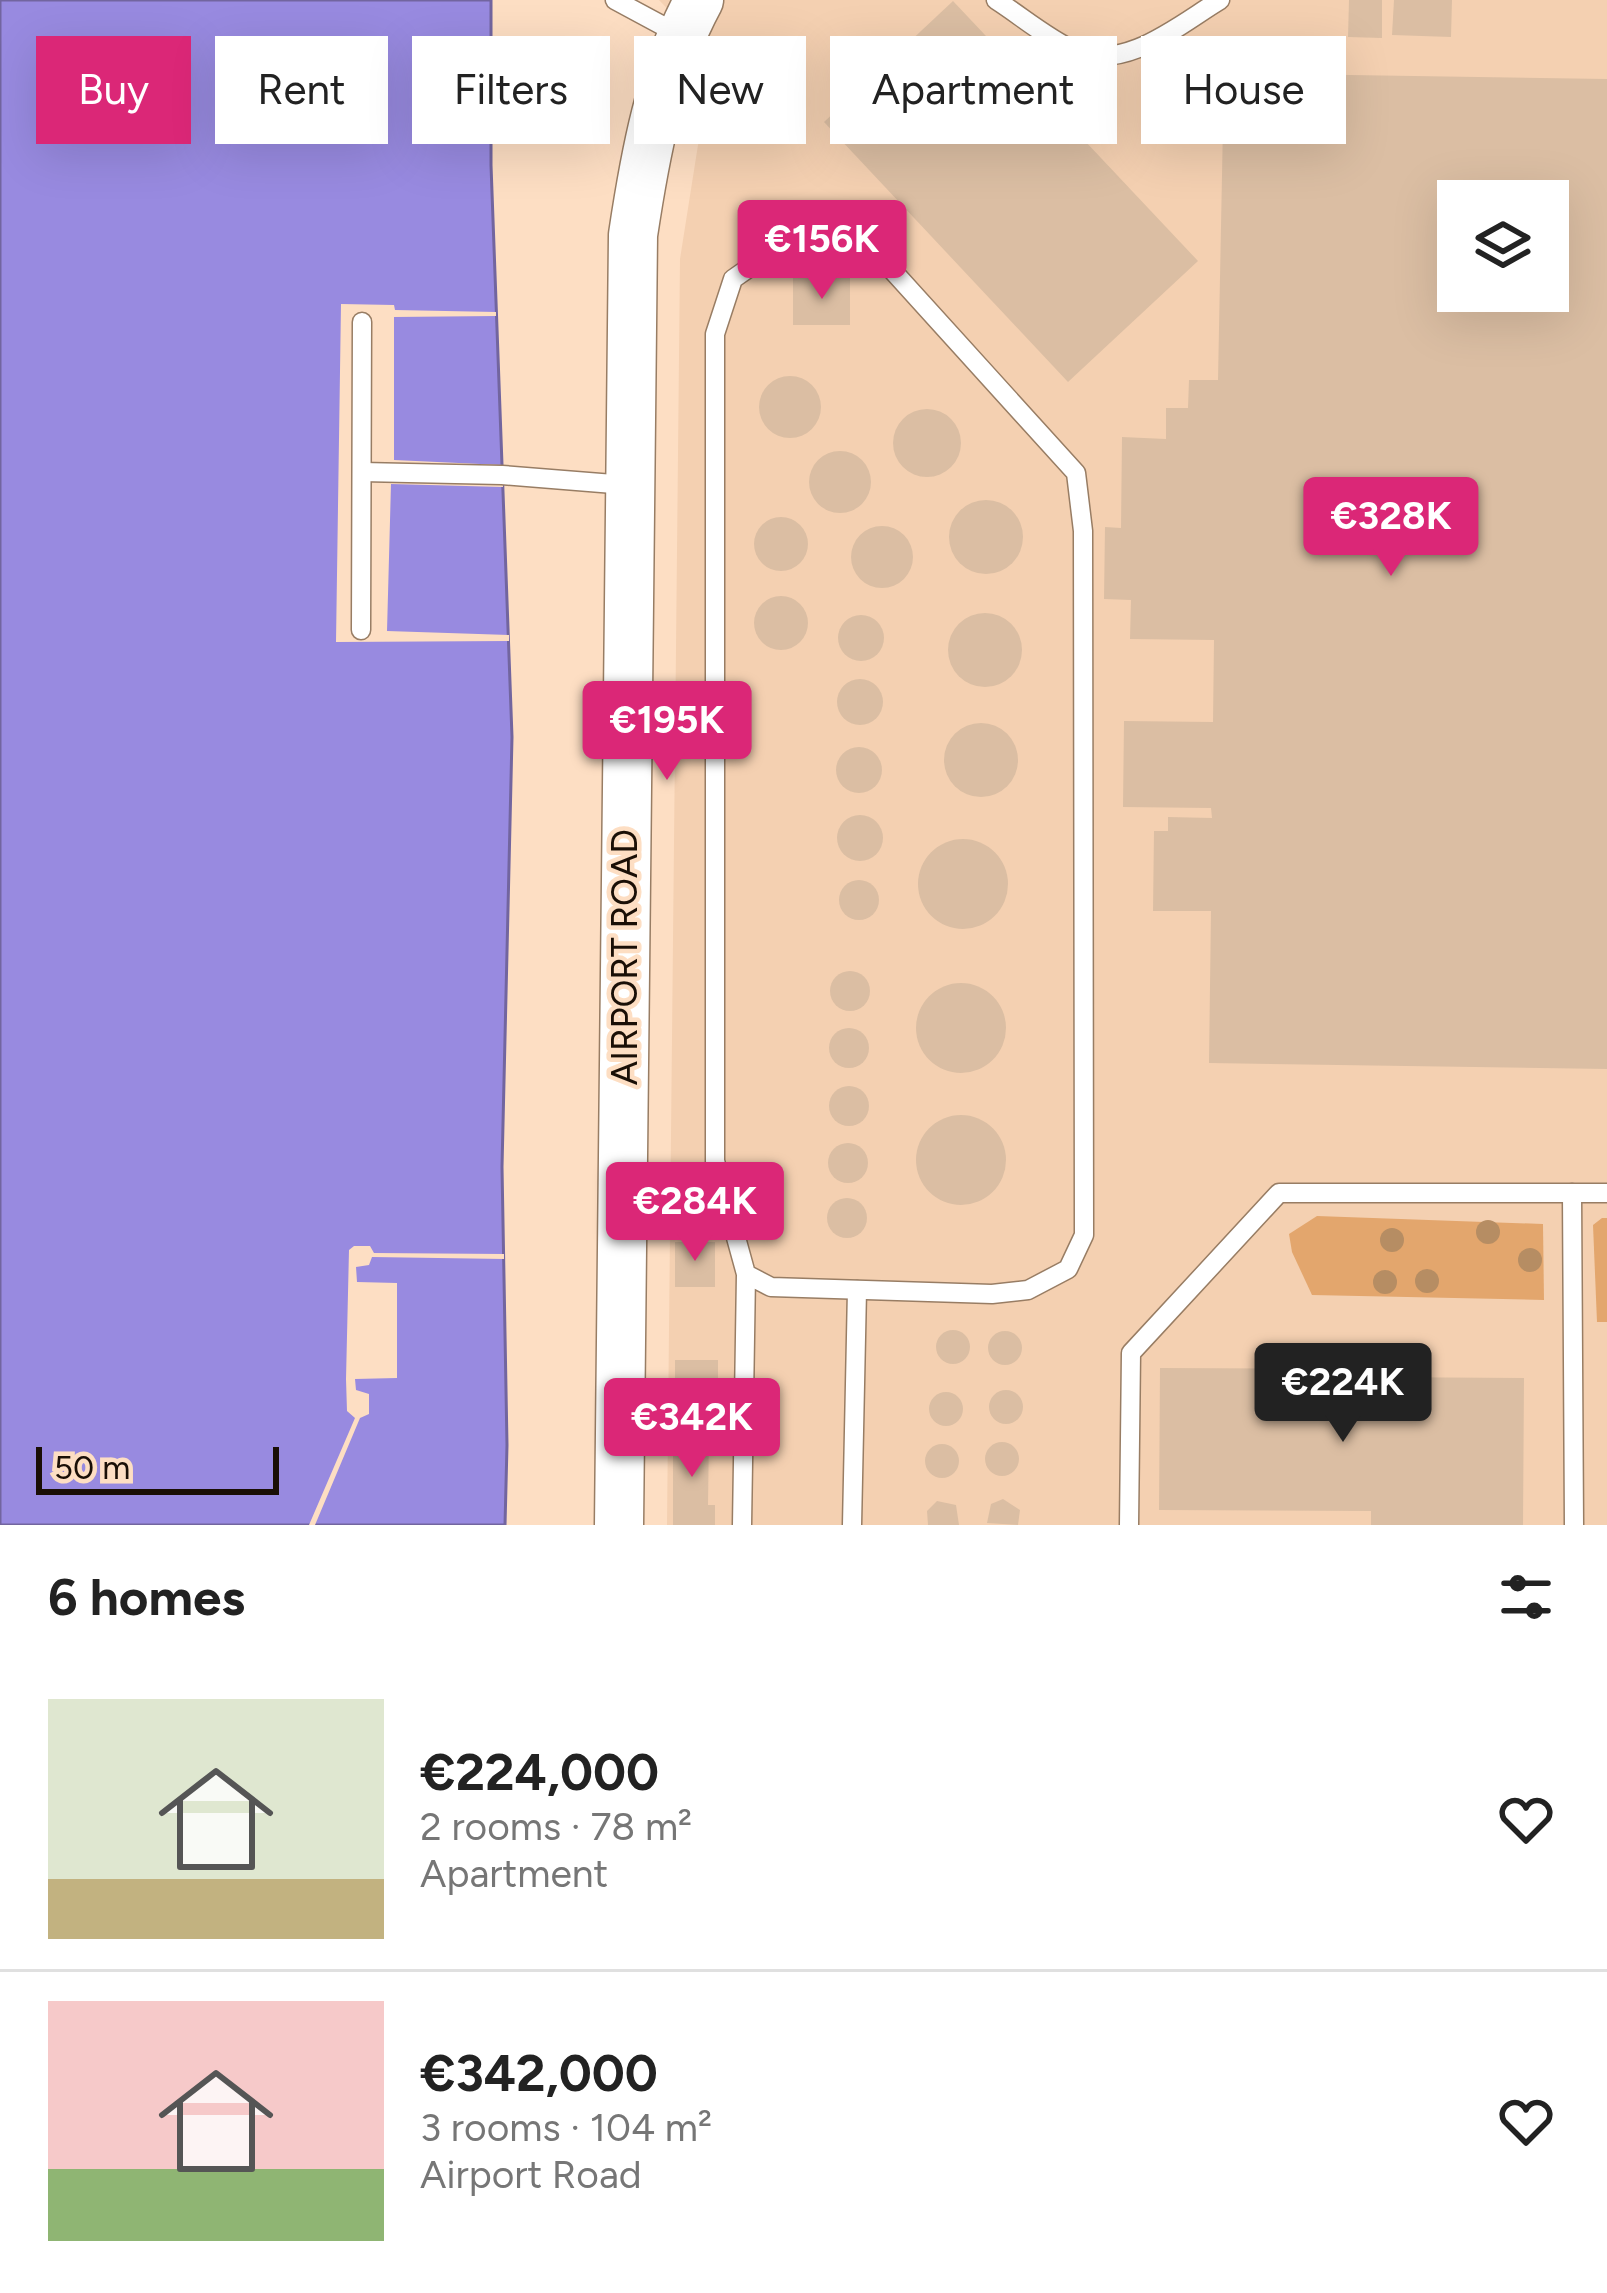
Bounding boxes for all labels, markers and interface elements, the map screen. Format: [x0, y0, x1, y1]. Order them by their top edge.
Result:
chip: Buy [36, 36, 191, 144]
chip: Rent [215, 36, 388, 144]
chip: Filters [412, 36, 610, 144]
chip: New [634, 36, 806, 144]
chip: Apartment [830, 36, 1117, 144]
chip: House [1141, 36, 1346, 144]
map controls [1437, 180, 1569, 312]
button: layers [1437, 180, 1569, 312]
pin: €156K [738, 200, 906, 302]
text: €156K [765, 215, 879, 262]
pin: €328K [1307, 477, 1475, 579]
text: €328K [1330, 492, 1452, 539]
pin: €195K [583, 681, 751, 783]
text: €195K [610, 696, 724, 743]
street label: AIRPORT ROAD [603, 829, 646, 1085]
pin: €284K [611, 1162, 779, 1264]
text: €284K [633, 1177, 757, 1224]
pin: €224K [1259, 1343, 1427, 1445]
text: €224K [1282, 1358, 1404, 1405]
pin: €342K [608, 1378, 776, 1480]
text: €342K [631, 1393, 753, 1440]
scale bar [36, 1441, 279, 1494]
text: 50 m [54, 1448, 130, 1487]
icon: filters [1493, 1564, 1559, 1630]
text: 6 homes [48, 1567, 245, 1628]
text: €224,000 [420, 1742, 659, 1803]
icon: home [144, 1747, 288, 1891]
icon: heart [1493, 1786, 1559, 1852]
text: 2 rooms · 78 m² [420, 1803, 692, 1850]
text: Apartment [420, 1850, 608, 1897]
text: €342,000 [420, 2043, 658, 2104]
icon: home [144, 2049, 288, 2193]
icon: heart [1493, 2088, 1559, 2154]
text: 3 rooms · 104 m² [420, 2104, 712, 2151]
text: Airport Road [420, 2151, 642, 2198]

